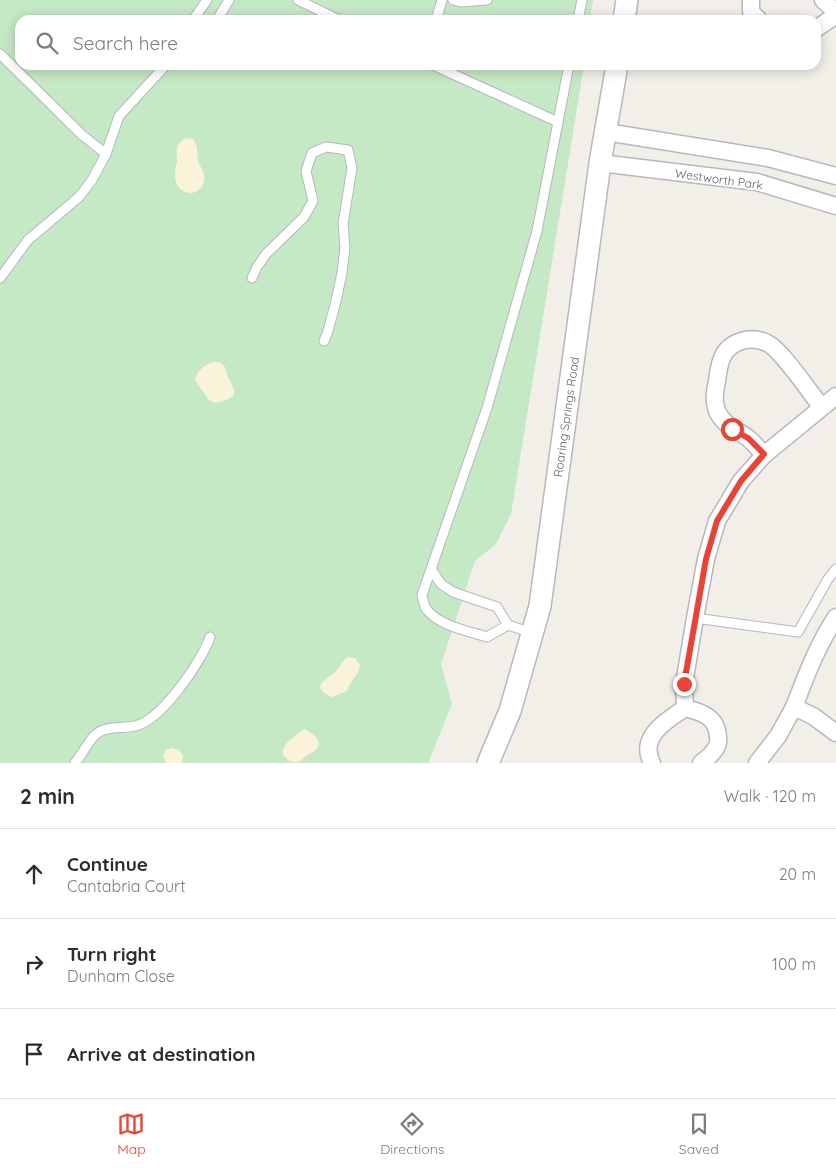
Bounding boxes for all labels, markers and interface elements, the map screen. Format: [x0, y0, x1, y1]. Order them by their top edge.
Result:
search box [15, 15, 821, 70]
icon: search [33, 29, 61, 57]
text: Search here [73, 31, 178, 55]
street label: Westworth Park [674, 165, 764, 193]
street label: Roaring Springs Road [550, 356, 582, 478]
route start [721, 418, 744, 441]
route end [673, 673, 696, 696]
text: 2 min [20, 783, 75, 809]
text: Walk · 120 m [724, 786, 816, 806]
text: Continue [67, 852, 148, 876]
icon: ahead [20, 860, 48, 888]
text: 20 m [779, 864, 816, 884]
text: Cantabria Court [67, 876, 186, 896]
text: Turn right [67, 942, 156, 966]
icon: right [20, 950, 48, 978]
text: 100 m [772, 954, 816, 974]
text: Dunham Close [67, 966, 175, 986]
icon: arrive [20, 1040, 48, 1068]
text: Arrive at destination [67, 1042, 256, 1066]
tab: Map [117, 1110, 146, 1158]
tab: Directions [380, 1110, 444, 1158]
tab: Saved [679, 1110, 719, 1158]

